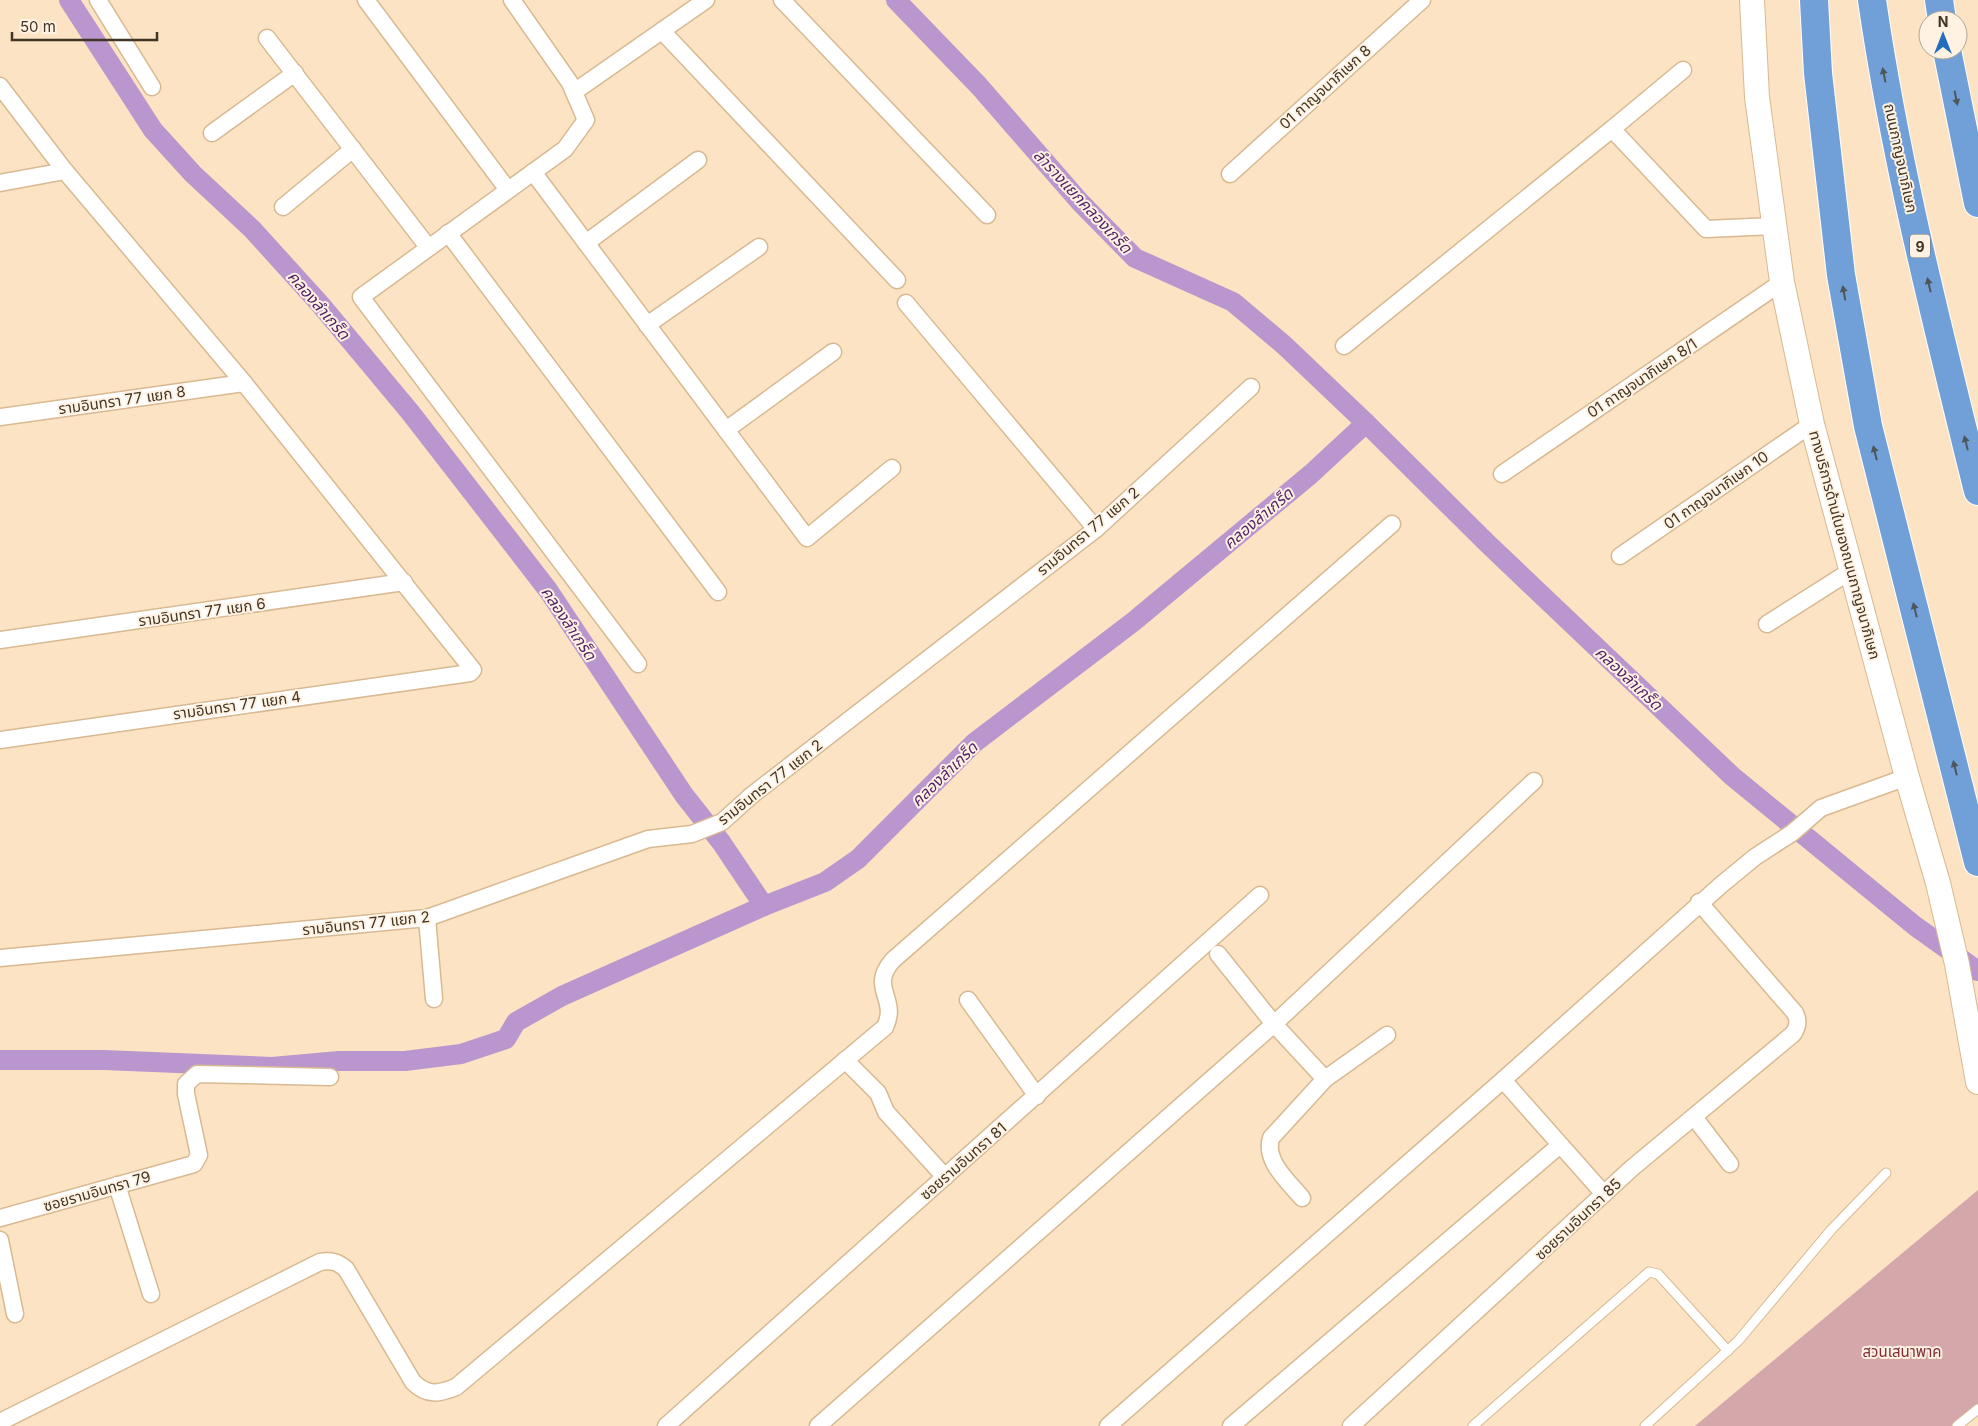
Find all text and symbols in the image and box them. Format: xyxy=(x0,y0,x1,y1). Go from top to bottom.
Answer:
scale bar xyxy=(12,10,158,42)
north arrow xyxy=(1918,10,1968,60)
text: N xyxy=(1938,13,1948,30)
text: 50 m xyxy=(20,17,56,36)
street label: 01 กาญจนาภิเษก 8 xyxy=(1275,41,1375,133)
one-way arrow xyxy=(1879,67,1887,83)
one-way arrow xyxy=(1953,90,1961,106)
street label: ถนนกาญจนาภิเษก xyxy=(1880,102,1922,214)
water label: ลำรางแยกคลองเกร็ด xyxy=(1030,145,1137,258)
road number: 9 xyxy=(1910,235,1930,258)
water label: คลองลำเกร็ด xyxy=(284,267,355,344)
one-way arrow xyxy=(1925,278,1933,293)
one-way arrow xyxy=(1839,285,1847,301)
street label: 01 กาญจนาภิเษก 8/1 xyxy=(1583,334,1701,422)
street label: รามอินทรา 77 แยก 8 xyxy=(57,382,187,418)
street label: ทางบริการด้านในของถนนกาญจนาภิเษก xyxy=(1805,428,1885,662)
one-way arrow xyxy=(1962,436,1970,451)
one-way arrow xyxy=(1871,445,1879,460)
street label: 01 กาญจนาภิเษก 10 xyxy=(1660,447,1772,533)
water label: คลองลำเกร็ด xyxy=(1219,482,1298,553)
street label: รามอินทรา 77 แยก 2 xyxy=(1033,483,1143,579)
water label: คลองลำเกร็ด xyxy=(537,582,602,665)
street label: รามอินทรา 77 แยก 6 xyxy=(137,594,267,630)
one-way arrow xyxy=(1911,603,1919,618)
water label: คลองลำเกร็ด xyxy=(1591,642,1667,715)
street label: รามอินทรา 77 แยก 4 xyxy=(172,687,302,723)
street label: รามอินทรา 77 แยก 2 xyxy=(714,735,826,829)
water label: คลองลำเกร็ด xyxy=(907,737,982,810)
one-way arrow xyxy=(1950,760,1958,775)
street label: รามอินทรา 77 แยก 2 xyxy=(301,907,431,939)
street label: ซอยรามอินทรา 81 xyxy=(916,1118,1010,1204)
street label: ซอยรามอินทรา 79 xyxy=(41,1167,153,1215)
street label: ซอยรามอินทรา 85 xyxy=(1531,1174,1625,1264)
park label: สวนเสนาพาค xyxy=(1862,1342,1942,1361)

